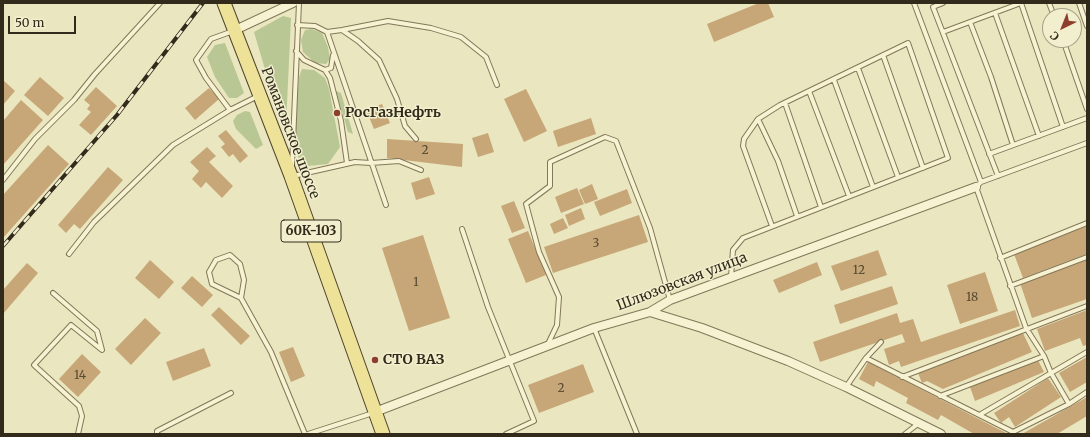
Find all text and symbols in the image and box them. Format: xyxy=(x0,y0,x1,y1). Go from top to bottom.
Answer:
scale bar xyxy=(10,8,78,34)
north arrow xyxy=(1042,8,1082,48)
text: 50 m xyxy=(15,15,44,30)
text: С xyxy=(1047,28,1062,44)
street label: Романовское шоссе xyxy=(257,65,323,201)
place label: РосГазНефть xyxy=(345,105,441,121)
marker: РосГазНефть xyxy=(332,108,342,118)
house number: 2 xyxy=(421,144,429,158)
road number: 60К-103 xyxy=(281,220,341,242)
house number: 3 xyxy=(593,237,599,251)
street label: Шлюзовская улица xyxy=(614,249,750,315)
house number: 12 xyxy=(853,264,865,278)
house number: 1 xyxy=(413,276,419,290)
house number: 18 xyxy=(966,291,978,305)
place label: СТО ВАЗ xyxy=(383,352,444,368)
marker: СТО ВАЗ xyxy=(370,355,380,365)
house number: 14 xyxy=(74,369,86,383)
house number: 2 xyxy=(557,382,565,396)

